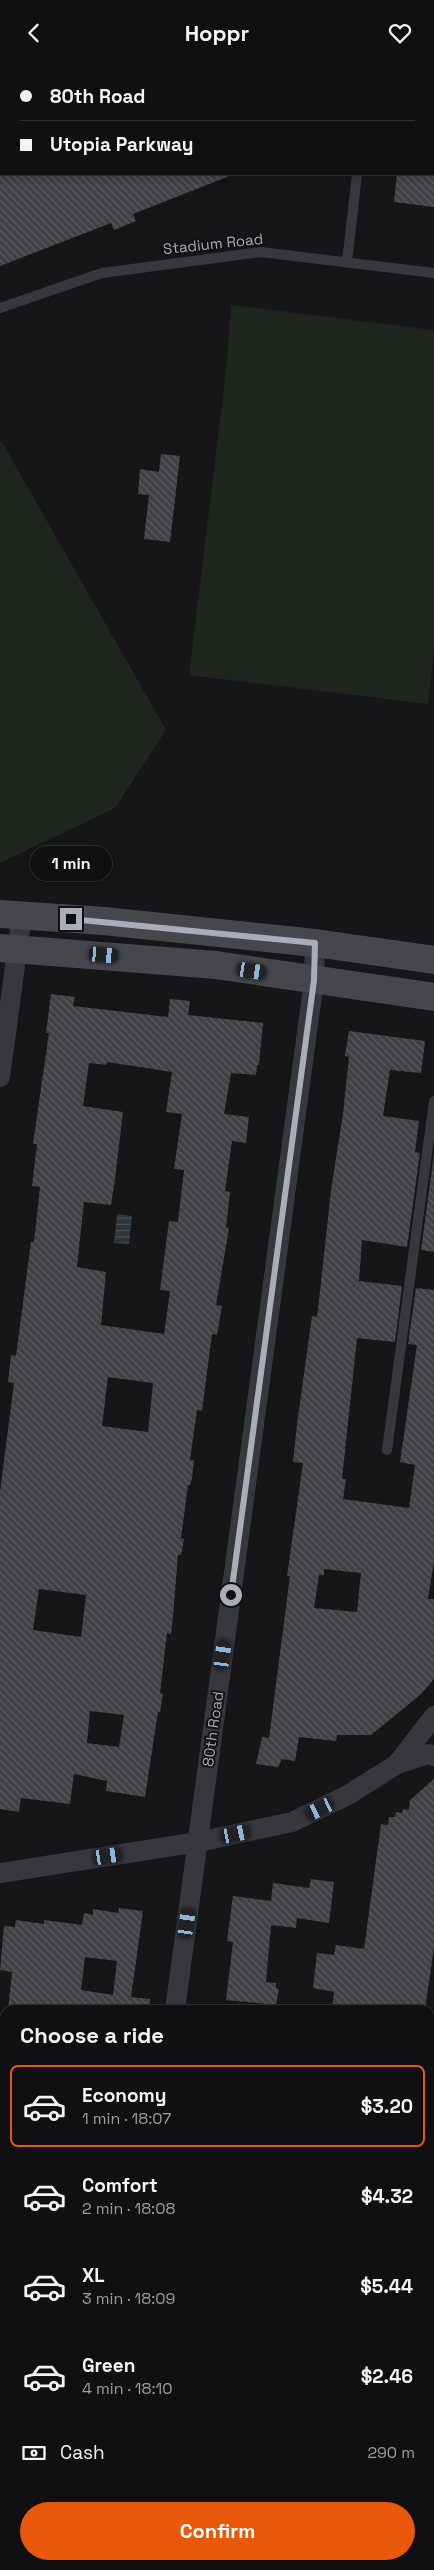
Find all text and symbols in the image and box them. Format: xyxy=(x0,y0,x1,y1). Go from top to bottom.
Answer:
icon: back xyxy=(20,19,48,47)
text: Hoppr xyxy=(185,19,249,47)
icon: heart xyxy=(386,19,414,47)
text: 80th Road xyxy=(50,84,145,109)
text: Utopia Parkway xyxy=(50,132,194,157)
street label: Stadium Road xyxy=(162,229,264,258)
callout: 1 min xyxy=(30,847,112,881)
text: 1 min xyxy=(51,853,91,874)
route end xyxy=(60,908,82,930)
car xyxy=(88,946,119,964)
car xyxy=(236,961,267,981)
route start xyxy=(220,1584,242,1606)
car xyxy=(213,1639,232,1671)
street label: 80th Road xyxy=(198,1690,227,1768)
car xyxy=(303,1796,336,1822)
car xyxy=(219,1824,252,1844)
car xyxy=(92,1846,123,1866)
car xyxy=(177,1907,196,1939)
text: Choose a ride xyxy=(20,2021,164,2049)
text: Economy xyxy=(82,2083,166,2108)
icon: car xyxy=(22,2084,67,2129)
text: $3.20 xyxy=(361,2094,413,2119)
text: 1 min · 18:07 xyxy=(82,2108,171,2129)
text: Comfort xyxy=(82,2173,158,2198)
icon: car xyxy=(22,2174,67,2219)
text: $4.32 xyxy=(361,2184,413,2209)
text: 2 min · 18:08 xyxy=(82,2198,175,2219)
text: XL xyxy=(82,2263,105,2288)
icon: car xyxy=(22,2264,67,2309)
text: $5.44 xyxy=(360,2274,413,2299)
text: 3 min · 18:09 xyxy=(82,2288,175,2309)
text: Green xyxy=(82,2353,135,2378)
icon: car xyxy=(22,2354,67,2399)
text: $2.46 xyxy=(361,2364,413,2389)
text: 4 min · 18:10 xyxy=(82,2378,172,2399)
icon: cash xyxy=(20,2439,48,2467)
text: Cash xyxy=(60,2440,105,2465)
text: 290 m xyxy=(367,2442,415,2463)
button: Confirm xyxy=(20,2502,415,2560)

